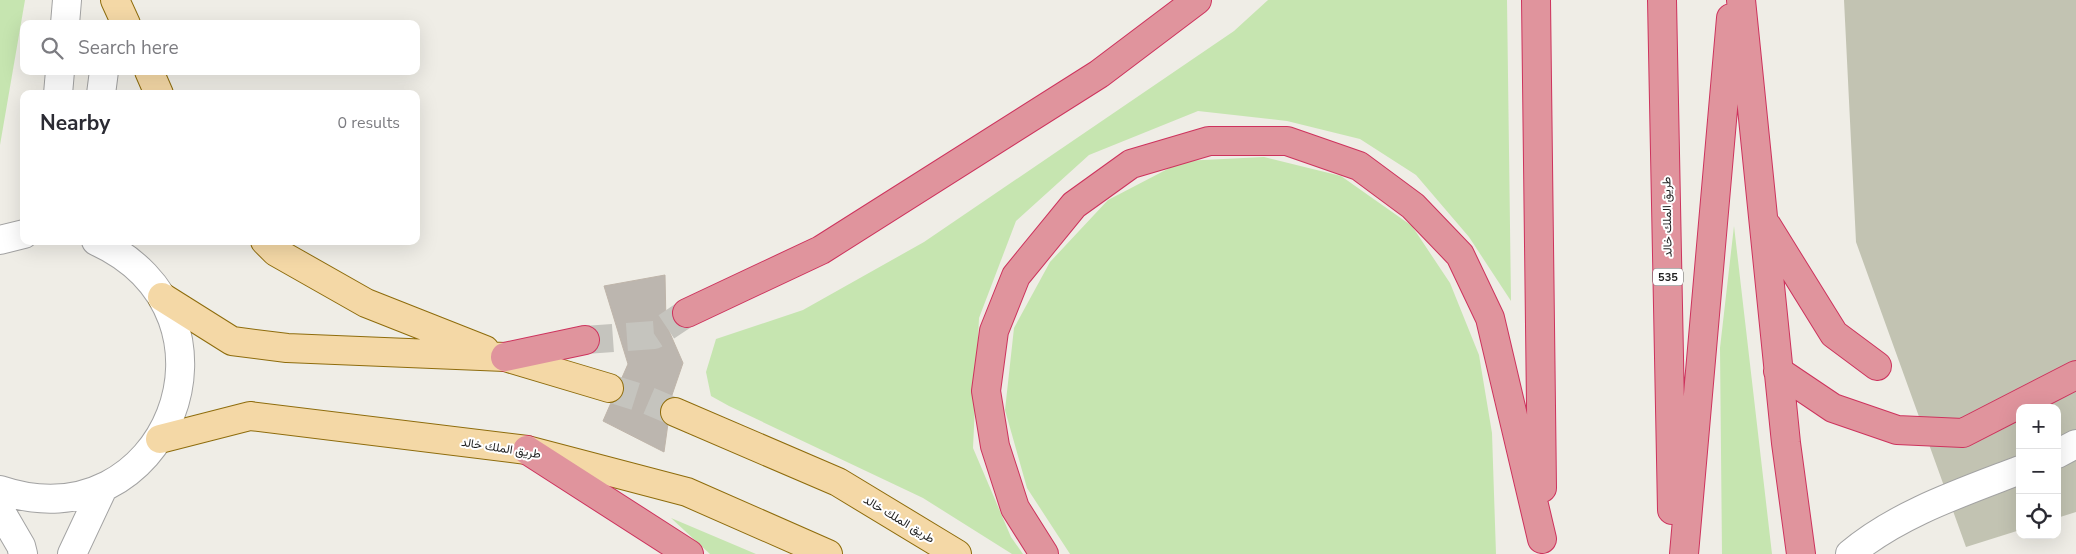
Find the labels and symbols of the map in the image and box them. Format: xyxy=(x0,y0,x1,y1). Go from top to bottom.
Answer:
street label: طريق الملك خالد xyxy=(1658,176,1676,257)
road number: 535 xyxy=(1653,268,1683,286)
street label: طريق الملك خالد xyxy=(460,434,542,462)
street label: طريق الملك خالد xyxy=(860,491,938,547)

